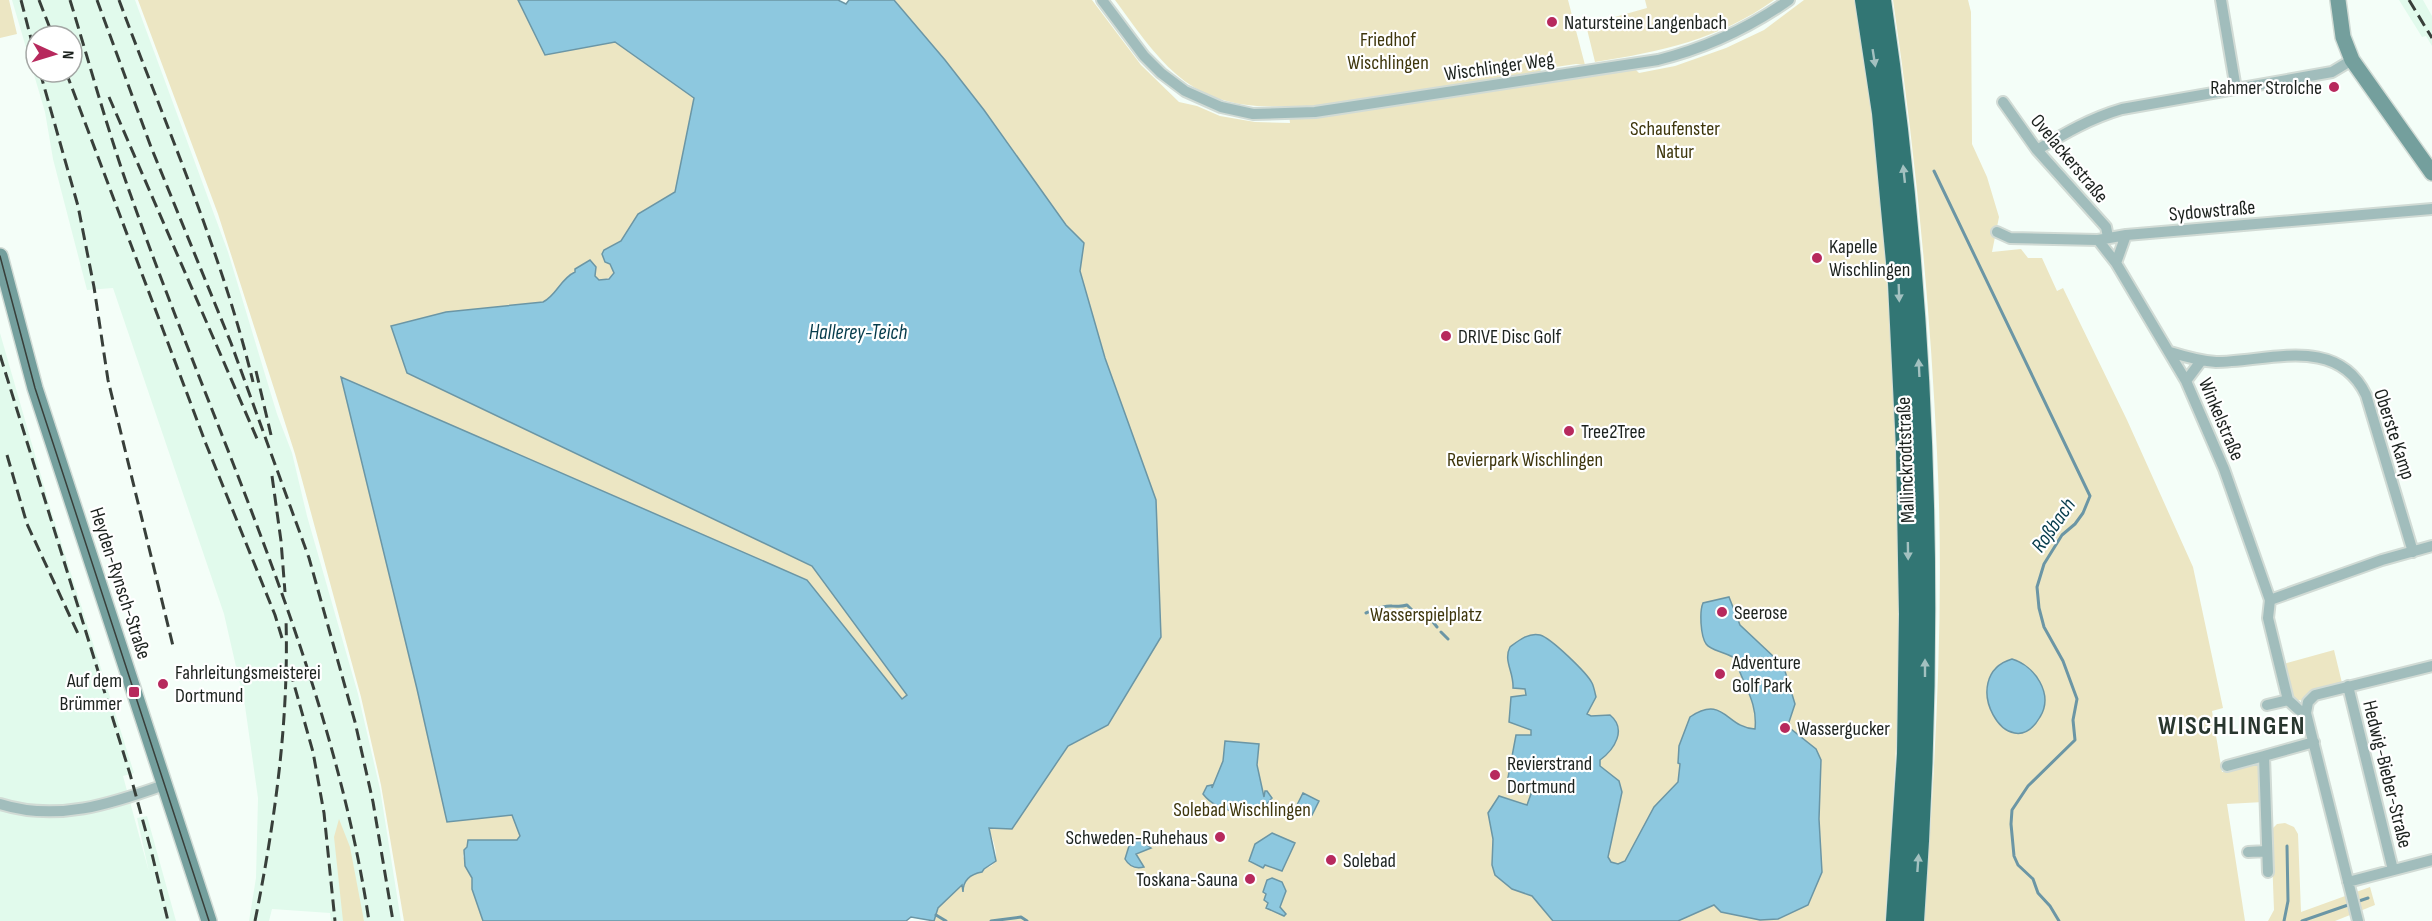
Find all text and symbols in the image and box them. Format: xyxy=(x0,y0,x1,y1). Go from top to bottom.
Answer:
place label: Natursteine Langenbach xyxy=(1564,11,1727,35)
marker: Natursteine Langenbach xyxy=(1545,15,1559,29)
north arrow xyxy=(24,24,84,84)
park label: Friedhof Wischlingen xyxy=(1347,28,1429,75)
street label: Wischlinger Weg xyxy=(1443,47,1556,87)
one-way arrow xyxy=(1869,48,1878,67)
text: N xyxy=(58,50,77,60)
place label: Rahmer Strolche xyxy=(2210,76,2322,100)
marker: Rahmer Strolche xyxy=(2327,80,2341,94)
street label: Ovelackerstraße xyxy=(2025,109,2113,208)
park label: Schaufenster Natur xyxy=(1630,117,1720,164)
one-way arrow xyxy=(1899,164,1909,183)
street label: Sydowstraße xyxy=(2168,195,2256,227)
place label: Kapelle Wischlingen xyxy=(1829,235,1910,282)
marker: Kapelle Wischlingen xyxy=(1810,251,1824,265)
one-way arrow xyxy=(1894,284,1903,303)
water label: Hallerey-Teich xyxy=(809,320,908,345)
place label: DRIVE Disc Golf xyxy=(1458,325,1561,349)
marker: DRIVE Disc Golf xyxy=(1439,329,1453,343)
one-way arrow xyxy=(1915,358,1924,377)
street label: Winkelstraße xyxy=(2193,375,2249,464)
street label: Oberste Kamp xyxy=(2368,386,2420,483)
street label: Mallinckrodtstraße xyxy=(1892,396,1920,523)
place label: Tree2Tree xyxy=(1581,420,1645,444)
marker: Tree2Tree xyxy=(1562,424,1576,438)
park label: Revierpark Wischlingen xyxy=(1447,448,1603,472)
water label: Roßbach xyxy=(2026,493,2081,557)
street label: Heyden-Rynsch-Straße xyxy=(84,504,156,662)
one-way arrow xyxy=(1903,542,1913,561)
place label: Seerose xyxy=(1734,601,1788,625)
park label: Wasserspielplatz xyxy=(1370,603,1482,627)
marker: Seerose xyxy=(1715,605,1729,619)
place label: Adventure Golf Park xyxy=(1731,651,1801,698)
one-way arrow xyxy=(1920,658,1930,677)
place label: Fahrleitungsmeisterei Dortmund xyxy=(175,661,321,708)
marker: Adventure Golf Park xyxy=(1713,667,1727,681)
place label: Auf dem Brümmer xyxy=(60,669,122,716)
marker: Fahrleitungsmeisterei Dortmund xyxy=(156,677,170,691)
marker: Auf dem Brümmer xyxy=(127,685,141,699)
street label: Hedwig-Bieber-Straße xyxy=(2357,698,2417,851)
district label: WISCHLINGEN xyxy=(2158,711,2306,742)
place label: Wassergucker xyxy=(1797,717,1890,741)
marker: Wassergucker xyxy=(1778,721,1792,735)
place label: Revierstrand Dortmund xyxy=(1507,752,1592,799)
marker: Revierstrand Dortmund xyxy=(1488,768,1502,782)
park label: Solebad Wischlingen xyxy=(1173,798,1311,822)
place label: Schweden-Ruhehaus xyxy=(1065,826,1208,850)
marker: Schweden-Ruhehaus xyxy=(1213,830,1227,844)
place label: Solebad xyxy=(1343,849,1396,873)
marker: Solebad xyxy=(1324,853,1338,867)
one-way arrow xyxy=(1913,853,1922,872)
place label: Toskana-Sauna xyxy=(1136,868,1238,892)
marker: Toskana-Sauna xyxy=(1243,872,1257,886)

